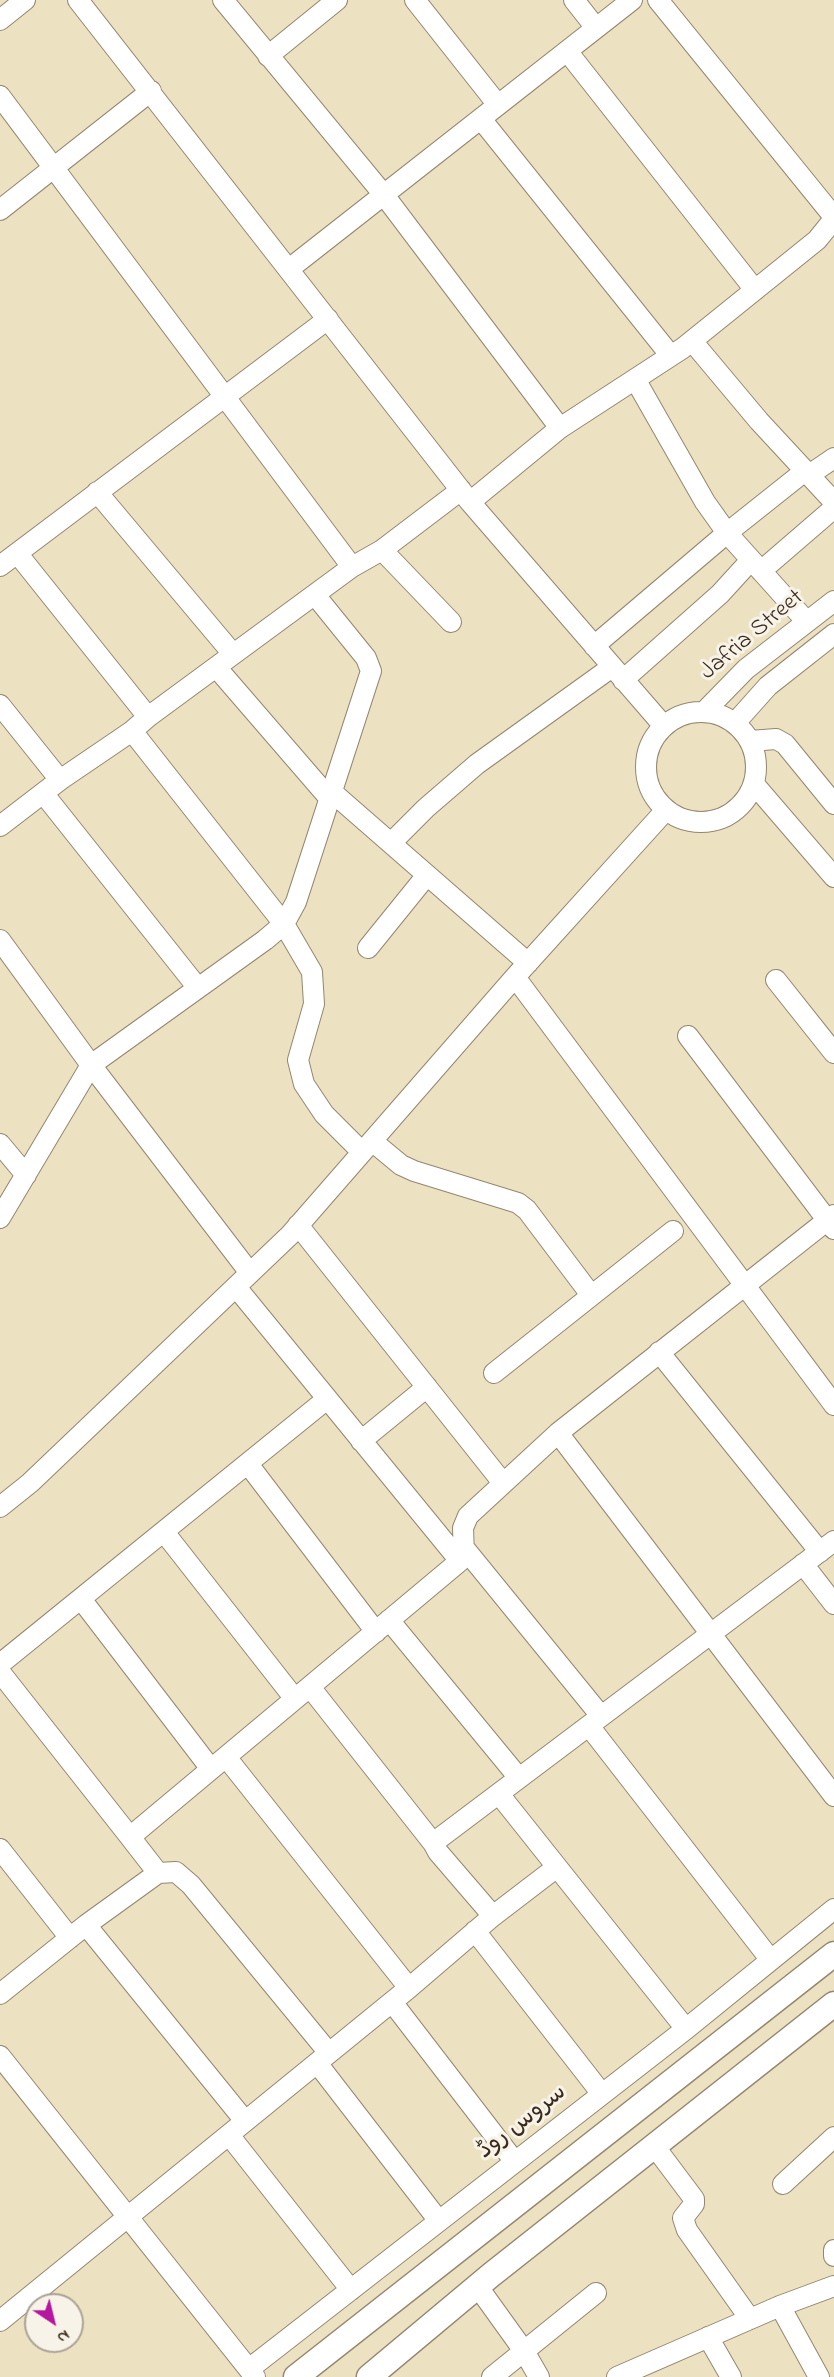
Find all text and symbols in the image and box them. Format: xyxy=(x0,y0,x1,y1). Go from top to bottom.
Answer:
street label: Jafria Street xyxy=(695,584,811,688)
street label: سروس روڈ xyxy=(473,2079,573,2167)
north arrow xyxy=(24,2293,84,2353)
text: N xyxy=(52,2323,74,2349)

